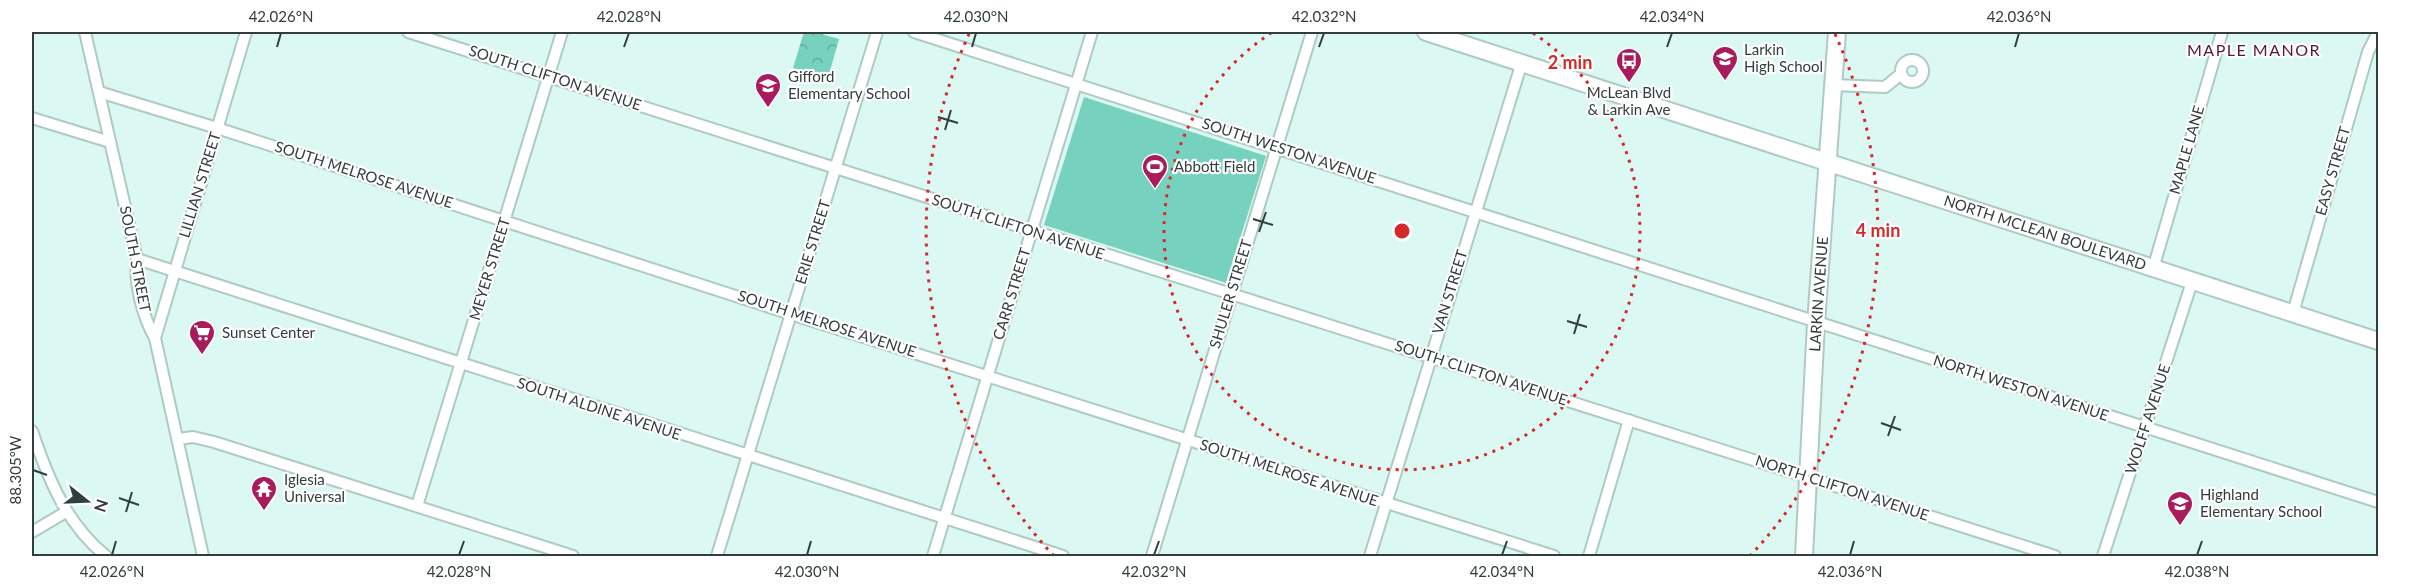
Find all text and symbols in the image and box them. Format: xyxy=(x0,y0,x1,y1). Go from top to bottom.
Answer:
text: 42.026°N xyxy=(249,7,313,25)
text: 42.028°N xyxy=(597,7,661,25)
text: 42.030°N xyxy=(944,7,1008,25)
text: 42.032°N xyxy=(1292,7,1356,25)
text: 42.034°N xyxy=(1640,7,1704,25)
text: 42.036°N xyxy=(1987,7,2051,25)
place label: Larkin High School xyxy=(1744,40,1823,75)
district label: MAPLE MANOR xyxy=(2187,40,2321,59)
street label: SOUTH CLIFTON AVENUE xyxy=(467,41,644,113)
school or university icon: Larkin High School xyxy=(1710,44,1740,82)
bus stop icon: McLean Blvd & Larkin Ave xyxy=(1614,46,1644,84)
text: 2 min xyxy=(1548,51,1592,73)
place label: Gifford Elementary School xyxy=(788,67,910,102)
school or university icon: Gifford Elementary School xyxy=(753,71,783,109)
place label: McLean Blvd & Larkin Ave xyxy=(1587,83,1671,118)
street label: MAPLE LANE xyxy=(2165,103,2207,196)
street label: SOUTH WESTON AVENUE xyxy=(1200,113,1379,187)
street label: EASY STREET xyxy=(2311,124,2353,217)
street label: LILLIAN STREET xyxy=(174,130,224,240)
street label: SOUTH MELROSE AVENUE xyxy=(273,137,456,211)
sports icon: Abbott Field xyxy=(1140,152,1170,190)
place label: Abbott Field xyxy=(1174,157,1255,175)
street label: SOUTH CLIFTON AVENUE xyxy=(930,190,1107,262)
street label: NORTH MCLEAN BOULEVARD xyxy=(1942,191,2149,273)
street label: ERIE STREET xyxy=(791,197,833,286)
street label: SOUTH STREET xyxy=(117,204,155,314)
street label: MEYER STREET xyxy=(465,215,513,322)
text: 4 min xyxy=(1856,219,1900,241)
centre of rings xyxy=(1392,221,1412,241)
street label: LARKIN AVENUE xyxy=(1805,236,1831,352)
street label: SHULER STREET xyxy=(1205,237,1255,350)
street label: CARR STREET xyxy=(988,245,1034,342)
street label: VAN STREET xyxy=(1428,247,1470,336)
street label: SOUTH MELROSE AVENUE xyxy=(736,286,919,360)
supermarket icon: Sunset Center xyxy=(187,318,217,356)
place label: Sunset Center xyxy=(222,323,316,341)
street label: SOUTH CLIFTON AVENUE xyxy=(1393,336,1570,408)
street label: NORTH WESTON AVENUE xyxy=(1931,350,2111,424)
street label: WOLFF AVENUE xyxy=(2121,362,2173,476)
street label: SOUTH ALDINE AVENUE xyxy=(515,373,683,443)
text: 88.305°W xyxy=(6,435,24,504)
street label: SOUTH MELROSE AVENUE xyxy=(1198,435,1381,509)
street label: NORTH CLIFTON AVENUE xyxy=(1753,450,1931,524)
place label: Iglesia Universal xyxy=(284,470,345,505)
north arrow xyxy=(57,471,117,531)
temple icon: Iglesia Universal xyxy=(249,474,279,512)
place label: Highland Elementary School xyxy=(2200,485,2322,520)
school or university icon: Highland Elementary School xyxy=(2165,489,2195,527)
text: N xyxy=(91,497,113,515)
text: 42.026°N xyxy=(80,562,144,580)
text: 42.028°N xyxy=(427,562,491,580)
text: 42.030°N xyxy=(775,562,839,580)
text: 42.032°N xyxy=(1122,562,1186,580)
text: 42.034°N xyxy=(1470,562,1534,580)
text: 42.036°N xyxy=(1818,562,1882,580)
text: 42.038°N xyxy=(2165,562,2229,580)

